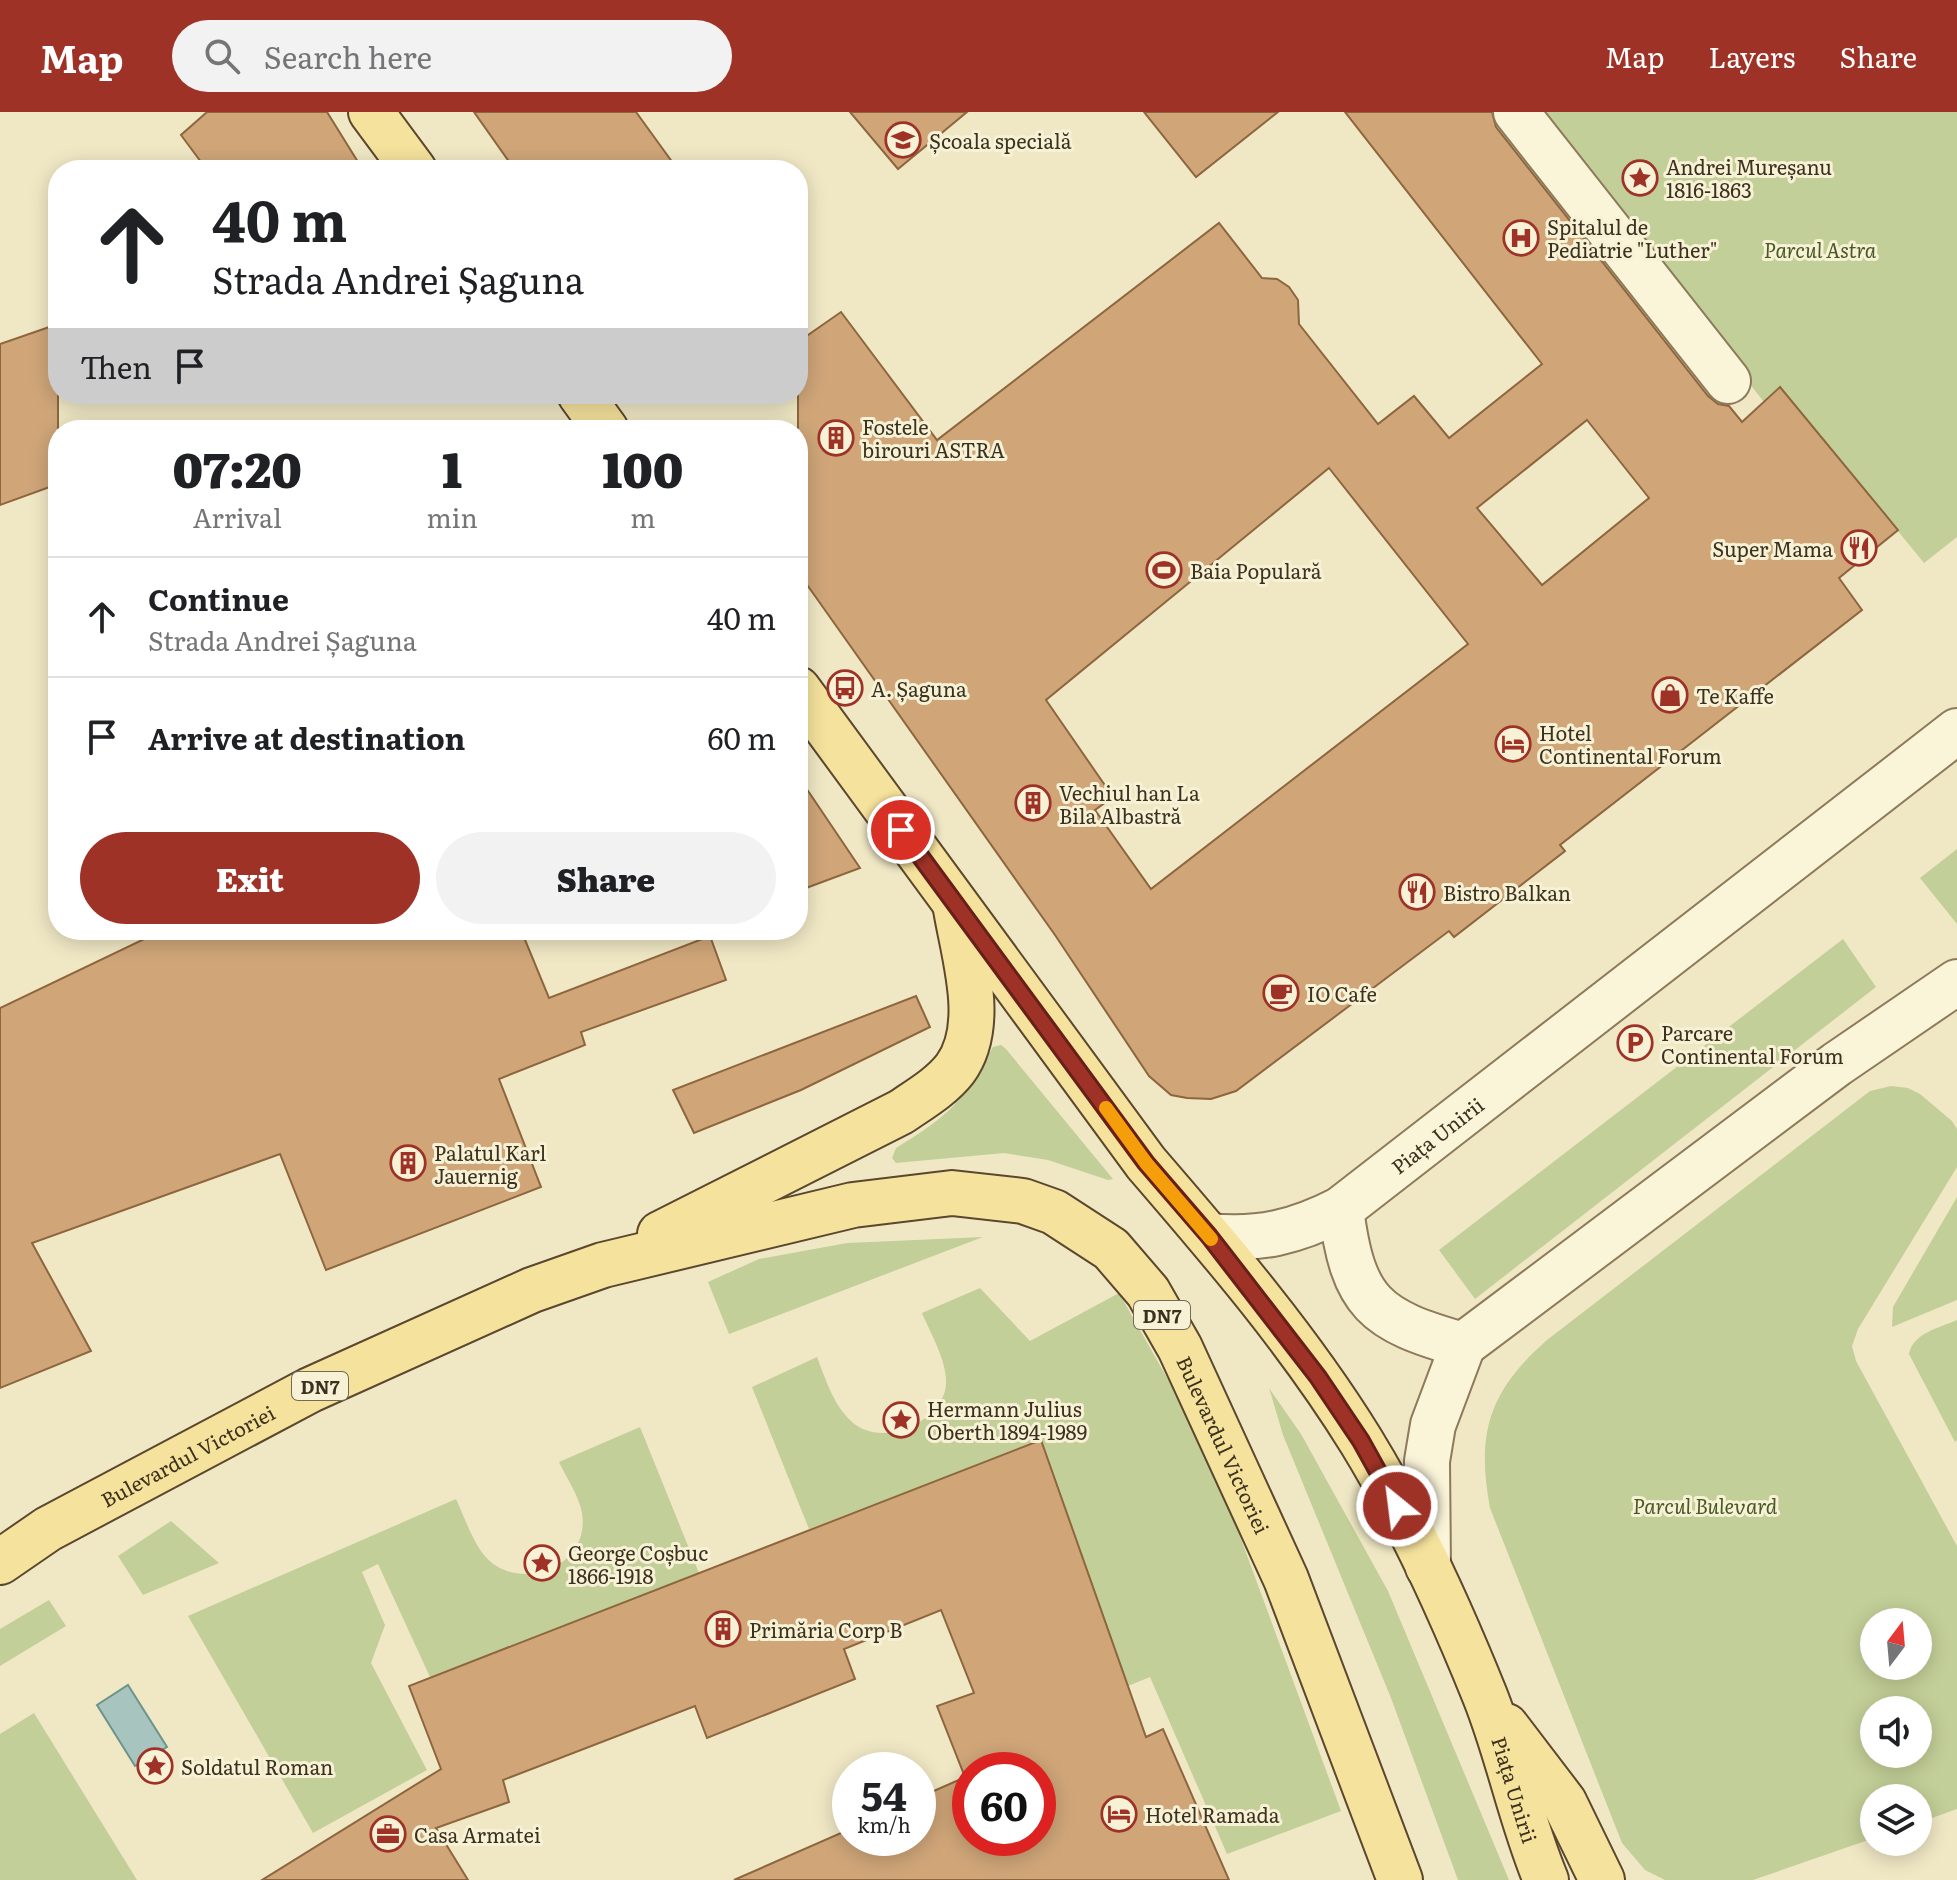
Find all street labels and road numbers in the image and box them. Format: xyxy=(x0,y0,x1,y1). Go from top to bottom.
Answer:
street label: Piața Unirii xyxy=(1384,1089,1490,1180)
road number: DN7 xyxy=(1134,1301,1190,1329)
street label: Bulevardul Victoriei xyxy=(1170,1350,1278,1539)
road number: DN7 xyxy=(292,1372,348,1400)
street label: Bulevardul Victoriei xyxy=(95,1396,280,1514)
street label: Piața Unirii xyxy=(1485,1732,1546,1847)

